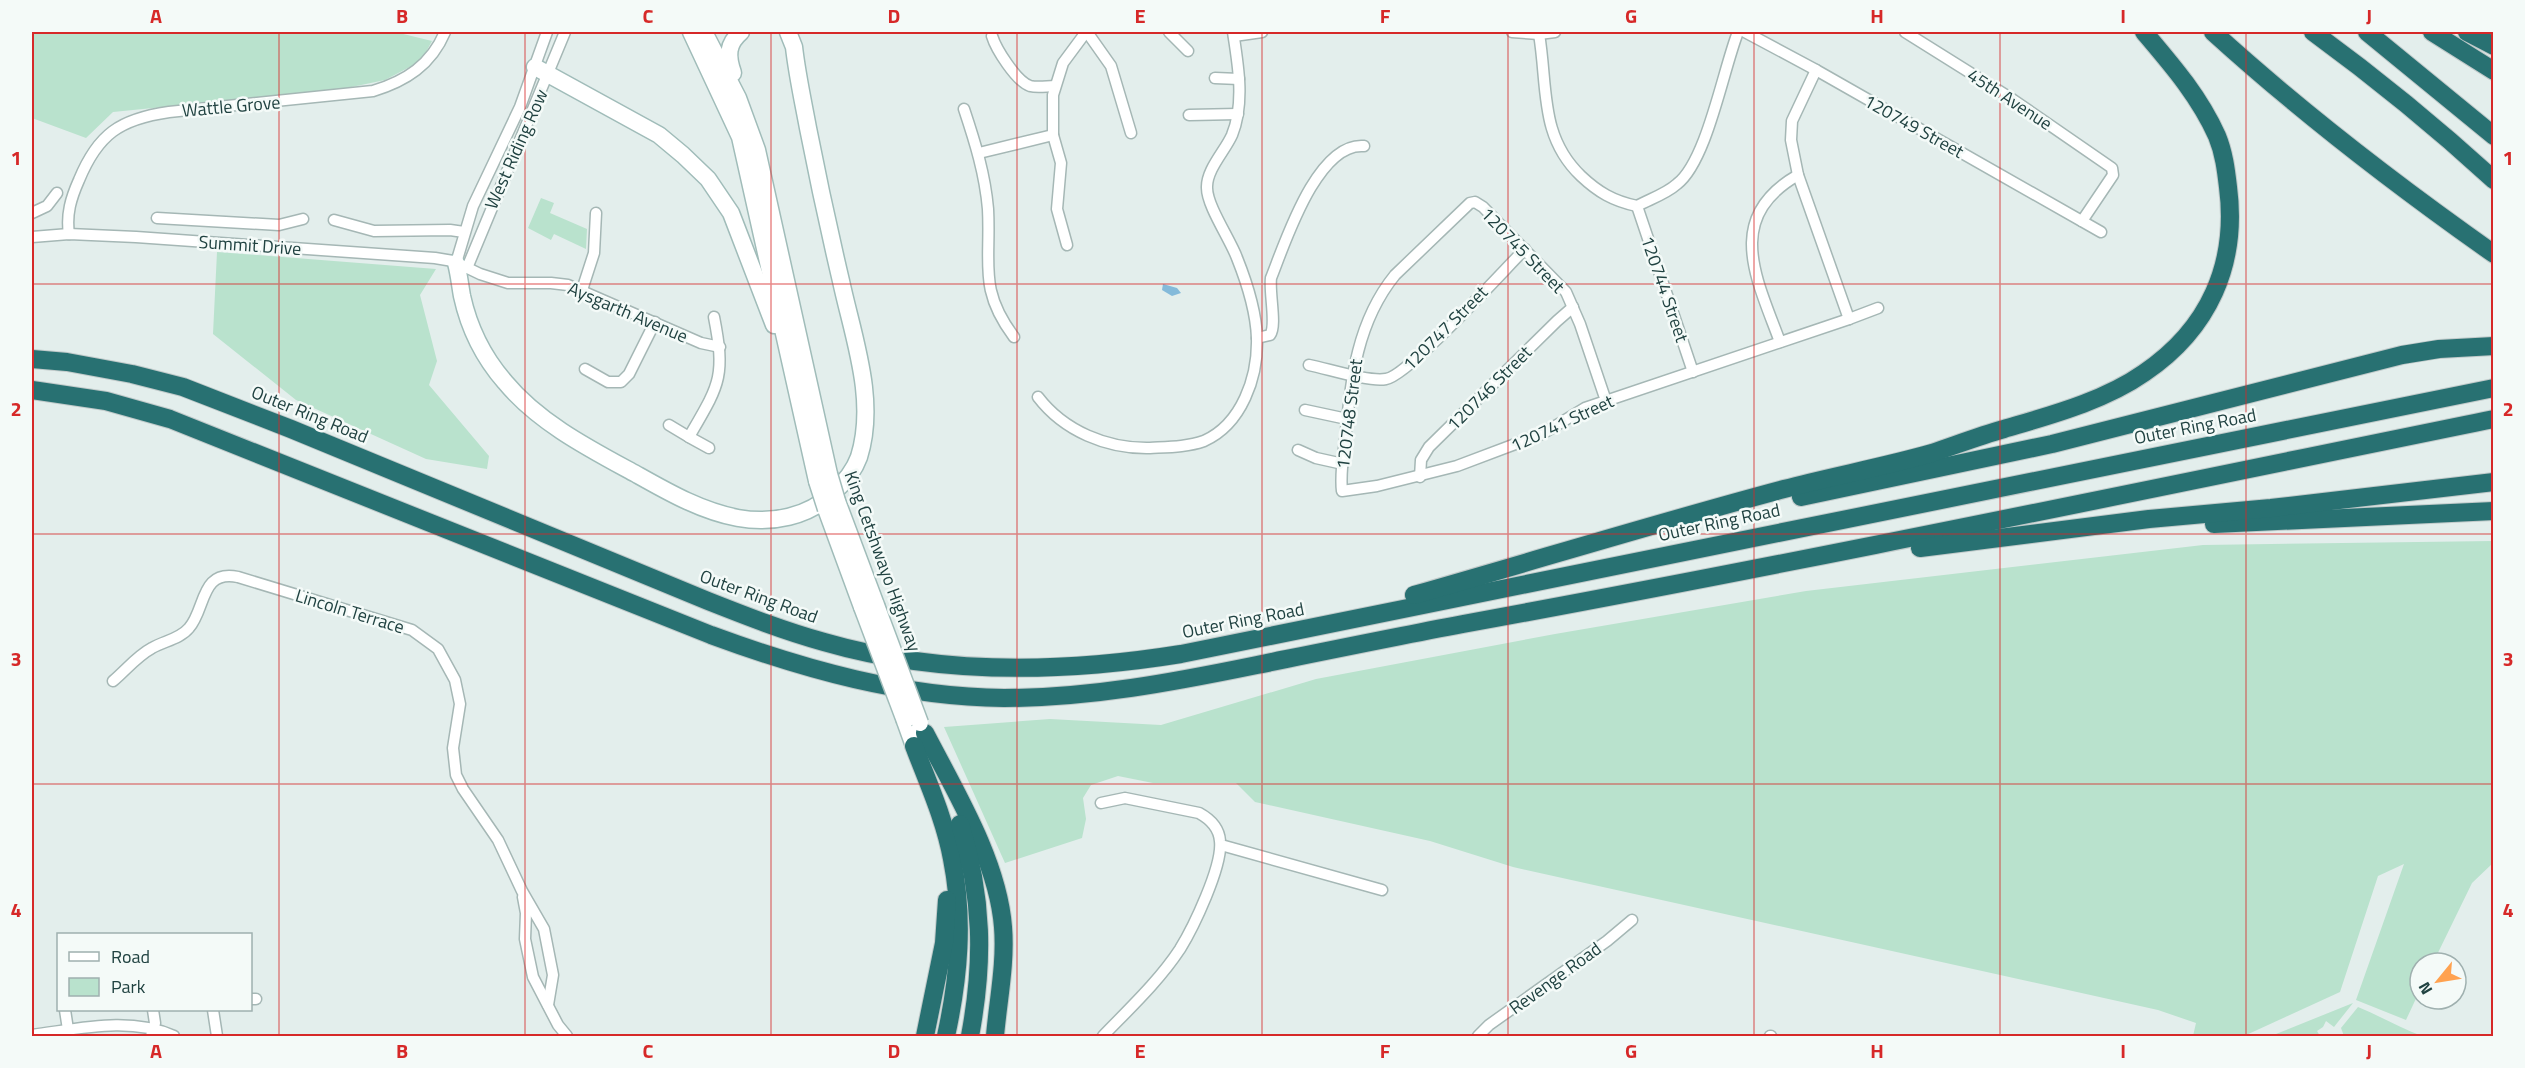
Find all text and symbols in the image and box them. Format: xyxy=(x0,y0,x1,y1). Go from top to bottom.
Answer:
text: A xyxy=(150,0,162,31)
text: B xyxy=(396,0,408,31)
text: C xyxy=(643,0,654,31)
text: D xyxy=(888,0,900,31)
text: E xyxy=(1134,0,1146,31)
text: F xyxy=(1380,0,1391,31)
text: G xyxy=(1625,0,1637,31)
text: H xyxy=(1870,0,1884,31)
text: I xyxy=(2120,0,2126,31)
text: J xyxy=(2366,0,2372,31)
street label: 45th Avenue xyxy=(1962,61,2058,137)
street label: West Riding Row xyxy=(477,84,555,213)
street label: 120749 Street xyxy=(1859,87,1970,165)
street label: Wattle Grove xyxy=(181,88,281,124)
text: 1 xyxy=(10,142,22,173)
text: 1 xyxy=(2502,142,2514,173)
street label: 120745 Street xyxy=(1475,201,1572,300)
street label: Summit Drive xyxy=(198,228,302,262)
street label: 120744 Street xyxy=(1634,232,1696,346)
street label: Aysgarth Avenue xyxy=(564,275,692,349)
street label: 120747 Street xyxy=(1396,279,1494,377)
street label: 120746 Street xyxy=(1440,339,1538,437)
street label: 120748 Street xyxy=(1329,357,1369,471)
street label: Outer Ring Road xyxy=(247,378,373,450)
street label: 120741 Street xyxy=(1506,387,1619,459)
text: 2 xyxy=(10,393,22,424)
text: 2 xyxy=(2502,393,2514,424)
street label: Outer Ring Road xyxy=(2132,401,2258,451)
street label: King Cetshwayo Highway xyxy=(838,467,928,655)
street label: Outer Ring Road xyxy=(1656,496,1782,548)
street label: Outer Ring Road xyxy=(696,562,822,630)
street label: Lincoln Terrace xyxy=(292,582,408,640)
street label: Outer Ring Road xyxy=(1180,595,1306,645)
text: 3 xyxy=(10,643,22,674)
text: 3 xyxy=(2502,643,2514,674)
text: 4 xyxy=(10,894,22,925)
text: 4 xyxy=(2502,894,2514,925)
legend xyxy=(57,933,252,1011)
street label: Revenge Road xyxy=(1503,935,1607,1021)
text: Road xyxy=(111,943,150,970)
north arrow xyxy=(2408,951,2468,1011)
text: Park xyxy=(111,973,146,1000)
text: N xyxy=(2412,978,2438,999)
text: A xyxy=(150,1035,162,1066)
text: B xyxy=(396,1035,408,1066)
text: C xyxy=(643,1035,654,1066)
text: D xyxy=(888,1035,900,1066)
text: E xyxy=(1134,1035,1146,1066)
text: F xyxy=(1380,1035,1391,1066)
text: G xyxy=(1625,1035,1637,1066)
text: H xyxy=(1870,1035,1884,1066)
text: I xyxy=(2120,1035,2126,1066)
text: J xyxy=(2366,1035,2372,1066)

